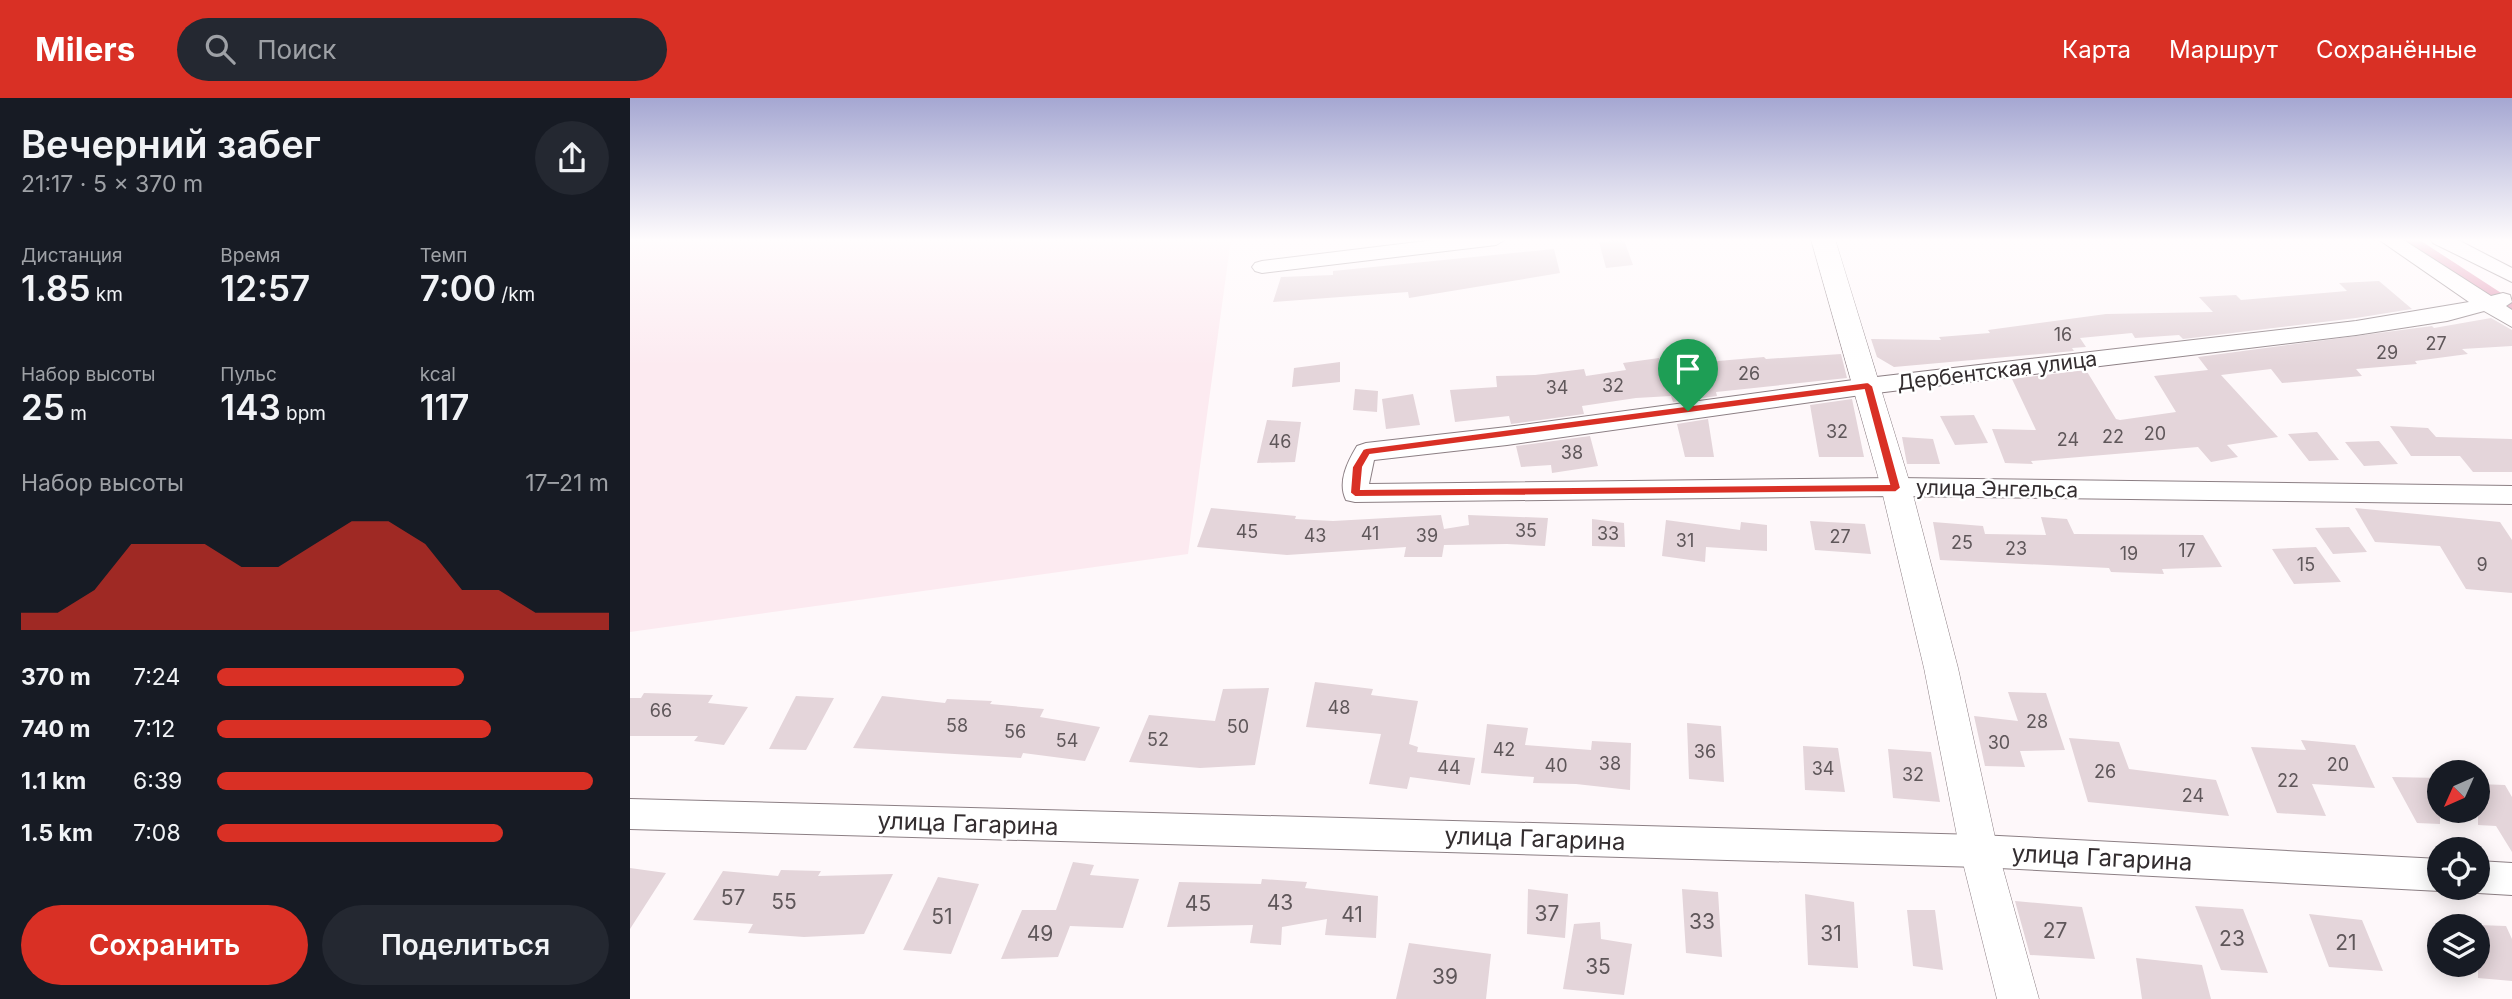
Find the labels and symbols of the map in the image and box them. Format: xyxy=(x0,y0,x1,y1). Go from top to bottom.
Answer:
house number: 16 xyxy=(2054,324,2072,345)
house number: 27 xyxy=(2425,333,2447,354)
pin xyxy=(1658,339,1718,411)
house number: 29 xyxy=(2376,342,2398,363)
street label: Дербентская улица xyxy=(1896,346,2098,395)
house number: 26 xyxy=(1738,363,1760,384)
house number: 32 xyxy=(1602,375,1624,396)
house number: 34 xyxy=(1546,377,1568,398)
house number: 32 xyxy=(1826,421,1848,442)
house number: 20 xyxy=(2144,423,2166,444)
house number: 22 xyxy=(2102,426,2124,447)
house number: 24 xyxy=(2057,429,2079,450)
house number: 46 xyxy=(1269,431,1291,452)
house number: 38 xyxy=(1561,442,1583,463)
street label: улица Энгельса xyxy=(1916,475,2078,502)
house number: 35 xyxy=(1515,520,1537,541)
house number: 45 xyxy=(1236,521,1258,542)
house number: 41 xyxy=(1361,523,1379,544)
house number: 33 xyxy=(1597,523,1619,544)
house number: 43 xyxy=(1304,525,1326,546)
house number: 39 xyxy=(1416,525,1438,546)
house number: 27 xyxy=(1829,526,1851,547)
house number: 31 xyxy=(1676,530,1694,551)
house number: 25 xyxy=(1951,532,1973,553)
house number: 23 xyxy=(2005,538,2027,559)
house number: 17 xyxy=(2178,540,2196,561)
house number: 19 xyxy=(2120,543,2138,564)
house number: 15 xyxy=(2297,554,2315,575)
house number: 9 xyxy=(2476,554,2488,575)
house number: 48 xyxy=(1328,697,1350,718)
house number: 66 xyxy=(650,700,672,721)
house number: 28 xyxy=(2026,711,2048,732)
house number: 58 xyxy=(946,715,968,736)
house number: 50 xyxy=(1227,716,1249,737)
house number: 56 xyxy=(1004,721,1026,742)
house number: 52 xyxy=(1147,729,1169,750)
house number: 54 xyxy=(1056,730,1078,751)
house number: 30 xyxy=(1988,732,2010,753)
house number: 42 xyxy=(1493,739,1515,760)
house number: 36 xyxy=(1694,741,1716,762)
house number: 38 xyxy=(1599,753,1621,774)
house number: 20 xyxy=(2327,754,2349,775)
house number: 40 xyxy=(1545,755,1567,776)
house number: 44 xyxy=(1437,757,1461,778)
house number: 34 xyxy=(1812,758,1834,779)
north arrow xyxy=(2427,760,2490,822)
house number: 26 xyxy=(2094,761,2116,782)
house number: 32 xyxy=(1902,764,1924,785)
house number: 22 xyxy=(2277,770,2299,791)
house number: 24 xyxy=(2182,785,2204,806)
street label: улица Гагарина xyxy=(877,806,1059,841)
street label: улица Гагарина xyxy=(1444,821,1626,856)
street label: улица Гагарина xyxy=(2011,838,2193,877)
house number: 57 xyxy=(721,885,745,910)
house number: 55 xyxy=(771,889,797,914)
house number: 43 xyxy=(1267,890,1293,915)
house number: 45 xyxy=(1185,891,1211,916)
house number: 37 xyxy=(1535,901,1559,926)
house number: 41 xyxy=(1341,902,1363,927)
house number: 51 xyxy=(931,904,953,929)
house number: 33 xyxy=(1689,909,1715,934)
house number: 27 xyxy=(2043,918,2067,943)
house number: 49 xyxy=(1027,921,1053,946)
house number: 31 xyxy=(1820,921,1842,946)
house number: 23 xyxy=(2219,926,2245,951)
house number: 21 xyxy=(2335,930,2357,955)
house number: 35 xyxy=(1585,954,1611,979)
house number: 39 xyxy=(1432,964,1458,989)

